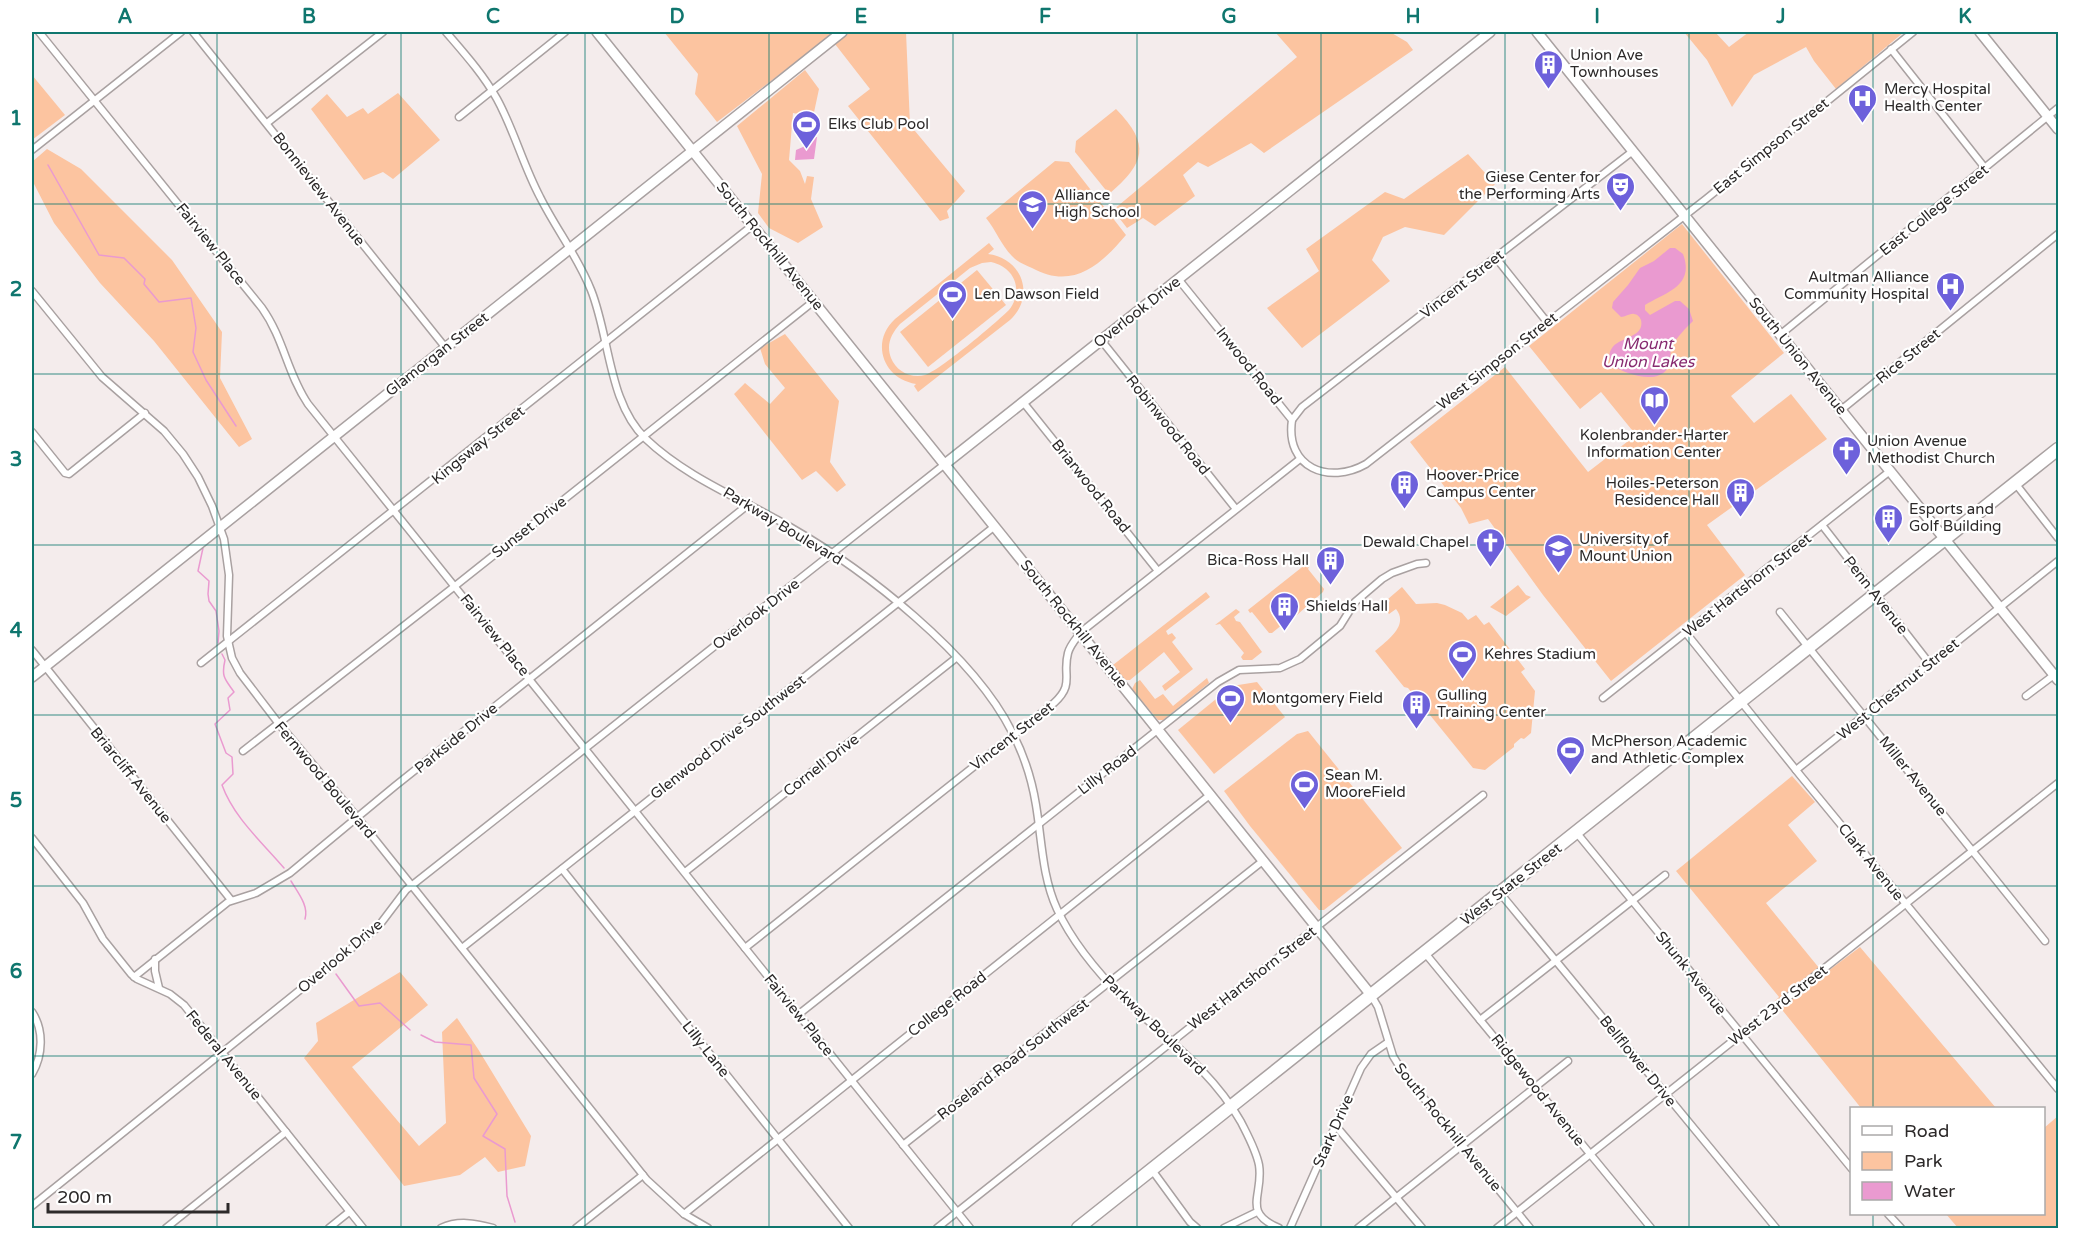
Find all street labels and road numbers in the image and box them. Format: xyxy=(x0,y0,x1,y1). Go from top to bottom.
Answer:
street label: East Simpson Street xyxy=(1710,94,1832,198)
street label: Bonnieview Avenue xyxy=(269,129,369,249)
street label: East College Street xyxy=(1876,160,1992,259)
street label: South Rockhill Avenue xyxy=(713,178,827,314)
street label: Fairview Place xyxy=(172,199,250,289)
street label: Vincent Street xyxy=(1417,246,1508,322)
street label: Overlook Drive xyxy=(1090,273,1184,351)
street label: South Union Avenue xyxy=(1745,294,1851,418)
street label: Glamorgan Street xyxy=(382,308,492,400)
street label: West Simpson Street xyxy=(1433,308,1561,414)
street label: Inwood Road xyxy=(1212,324,1286,408)
street label: Rice Street xyxy=(1872,324,1944,387)
street label: Robinwood Road xyxy=(1122,372,1214,478)
street label: Kingsway Street xyxy=(428,402,528,488)
street label: Briarwood Road xyxy=(1048,436,1134,536)
street label: Parkway Boulevard xyxy=(720,483,846,569)
street label: Sunset Drive xyxy=(488,492,570,562)
street label: West Hartshorn Street xyxy=(1679,529,1815,641)
street label: Penn Avenue xyxy=(1840,552,1912,638)
street label: South Rockhill Avenue xyxy=(1017,556,1131,692)
street label: Overlook Drive xyxy=(709,575,803,653)
street label: Fairview Place xyxy=(456,590,534,680)
street label: West Chestnut Street xyxy=(1834,634,1963,744)
street label: Glenwood Drive Southwest xyxy=(647,671,809,803)
street label: Vincent Street xyxy=(967,698,1058,774)
street label: Parkside Drive xyxy=(411,699,501,777)
street label: Fernwood Boulevard xyxy=(271,718,379,842)
street label: Briarcliff Avenue xyxy=(87,723,175,827)
street label: Cornell Drive xyxy=(780,730,862,800)
street label: Miller Avenue xyxy=(1875,732,1951,820)
street label: Lilly Road xyxy=(1074,742,1140,798)
street label: Clark Avenue xyxy=(1834,820,1908,904)
street label: West State Street xyxy=(1457,839,1565,929)
street label: Overlook Drive xyxy=(294,915,386,997)
street label: West Hartshorn Street xyxy=(1184,922,1320,1034)
street label: Shunk Avenue xyxy=(1652,928,1730,1018)
street label: West 23rd Street xyxy=(1725,961,1831,1049)
street label: College Road xyxy=(904,968,990,1040)
street label: Fairview Place xyxy=(760,970,838,1060)
street label: Parkway Boulevard xyxy=(1099,971,1209,1079)
street label: Roseland Road Southwest xyxy=(934,994,1092,1124)
street label: Federal Avenue xyxy=(182,1006,266,1104)
street label: Bellflower Drive xyxy=(1596,1012,1680,1110)
street label: Lilly Lane xyxy=(678,1017,734,1081)
street label: Ridgewood Avenue xyxy=(1487,1030,1589,1150)
street label: South Rockhill Avenue xyxy=(1391,1059,1505,1195)
street label: Stark Drive xyxy=(1309,1092,1357,1170)

